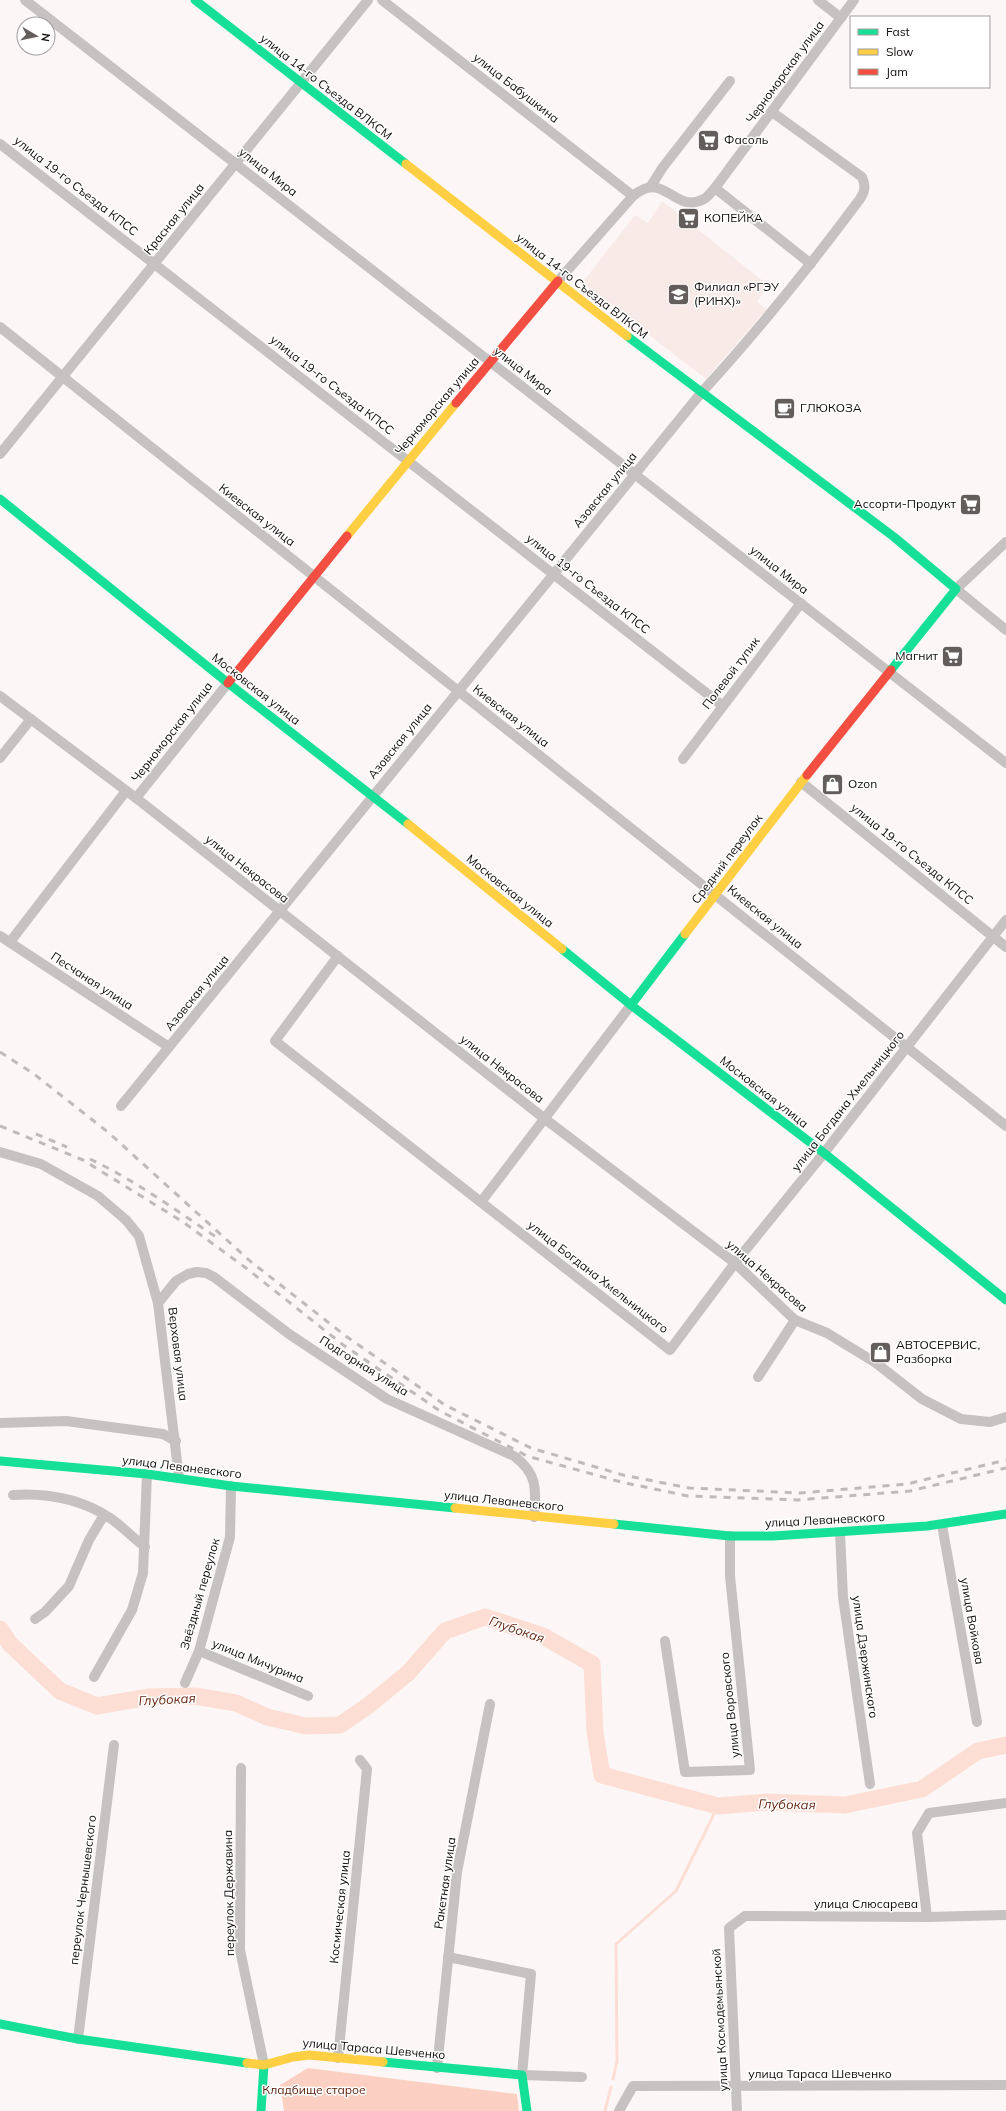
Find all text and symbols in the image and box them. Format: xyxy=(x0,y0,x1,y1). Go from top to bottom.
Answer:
north arrow xyxy=(16,16,56,56)
legend xyxy=(850,16,990,88)
street label: Черноморская улица xyxy=(742,17,827,126)
text: Fast xyxy=(886,24,910,39)
street label: улица 14-го Съезда ВЛКСМ xyxy=(257,31,395,143)
text: N xyxy=(38,32,53,43)
text: Slow xyxy=(886,44,914,59)
street label: улица Бабушкина xyxy=(470,49,562,126)
text: Jam xyxy=(886,64,908,79)
supermarket icon: Фасоль xyxy=(695,127,721,153)
place label: Фасоль xyxy=(724,132,769,147)
street label: улица 19-го Съезда КПСС xyxy=(11,133,141,239)
street label: улица Мира xyxy=(236,144,301,199)
street label: Красная улица xyxy=(140,180,207,258)
supermarket icon: КОПЕЙКА xyxy=(676,205,702,231)
place label: КОПЕЙКА xyxy=(704,210,763,225)
street label: улица 14-го Съезда ВЛКСМ xyxy=(513,230,651,342)
place label: Филиал «РГЭУ (РИНХ)» xyxy=(694,279,779,308)
school or university icon: Филиал «РГЭУ (РИНХ)» xyxy=(666,281,692,307)
street label: улица 19-го Съезда КПСС xyxy=(267,332,397,438)
street label: улица Мира xyxy=(491,343,556,398)
street label: Черноморская улица xyxy=(391,354,482,458)
cafe icon: ГЛЮКОЗА xyxy=(771,395,797,421)
place label: ГЛЮКОЗА xyxy=(800,400,862,415)
street label: Азовская улица xyxy=(569,449,640,531)
street label: Киевская улица xyxy=(216,480,299,549)
supermarket icon: Ассорти-Продукт xyxy=(958,491,984,517)
place label: Ассорти-Продукт xyxy=(854,496,957,511)
street label: улица 19-го Съезда КПСС xyxy=(523,531,653,637)
street label: улица Мира xyxy=(747,542,812,597)
street label: Полевой тупик xyxy=(699,633,763,712)
supermarket icon: Магнит xyxy=(940,643,966,669)
place label: Магнит xyxy=(895,648,939,663)
street label: Московская улица xyxy=(209,649,303,728)
street label: Черноморская улица xyxy=(128,678,215,785)
street label: Киевская улица xyxy=(470,681,553,750)
street label: Азовская улица xyxy=(364,700,435,782)
shop icon: Ozon xyxy=(820,771,846,797)
place label: Ozon xyxy=(848,776,877,791)
street label: улица 19-го Съезда КПСС xyxy=(848,800,976,908)
street label: Средний переулок xyxy=(688,810,766,906)
street label: улица Некрасова xyxy=(202,831,292,906)
street label: Московская улица xyxy=(464,851,557,930)
street label: Киевская улица xyxy=(724,882,806,952)
street label: Песчаная улица xyxy=(48,948,136,1013)
street label: Азовская улица xyxy=(161,952,232,1034)
street label: улица Богдана Хмельницкого xyxy=(788,1027,907,1174)
street label: улица Некрасова xyxy=(457,1031,547,1106)
street label: Московская улица xyxy=(717,1052,811,1131)
street label: улица Богдана Хмельницкого xyxy=(525,1217,672,1336)
street label: улица Некрасова xyxy=(724,1236,811,1315)
street label: Верховая улица xyxy=(165,1306,192,1402)
street label: Подгорная улица xyxy=(317,1332,412,1399)
place label: АВТОСЕРВИС, Разборка xyxy=(896,1337,980,1366)
shop icon: АВТОСЕРВИС, Разборка xyxy=(867,1339,893,1365)
street label: улица Леваневского xyxy=(121,1452,243,1481)
street label: улица Леваневского xyxy=(443,1487,565,1514)
street label: улица Леваневского xyxy=(765,1509,885,1530)
street label: Звёздный переулок xyxy=(176,1536,223,1651)
street label: улица Войкова xyxy=(957,1576,988,1665)
street label: улица Дзержинского xyxy=(849,1595,882,1719)
water label: Глубокая xyxy=(487,1612,547,1646)
street label: улица Мичурина xyxy=(210,1635,306,1686)
street label: улица Воровского xyxy=(717,1652,743,1759)
water label: Глубокая xyxy=(138,1690,196,1708)
water label: Глубокая xyxy=(758,1796,816,1812)
street label: переулок Чернышевского xyxy=(66,1814,99,1966)
street label: переулок Державина xyxy=(220,1830,237,1956)
street label: Ракетная улица xyxy=(431,1836,458,1930)
street label: Космическая улица xyxy=(326,1849,353,1964)
street label: улица Слюсарева xyxy=(814,1896,918,1911)
street label: улица Космодемьянской xyxy=(708,1948,731,2092)
street label: улица Тараса Шевченко xyxy=(302,2035,446,2062)
street label: улица Тараса Шевченко xyxy=(748,2066,892,2081)
park label: Кладбище старое xyxy=(262,2082,366,2097)

